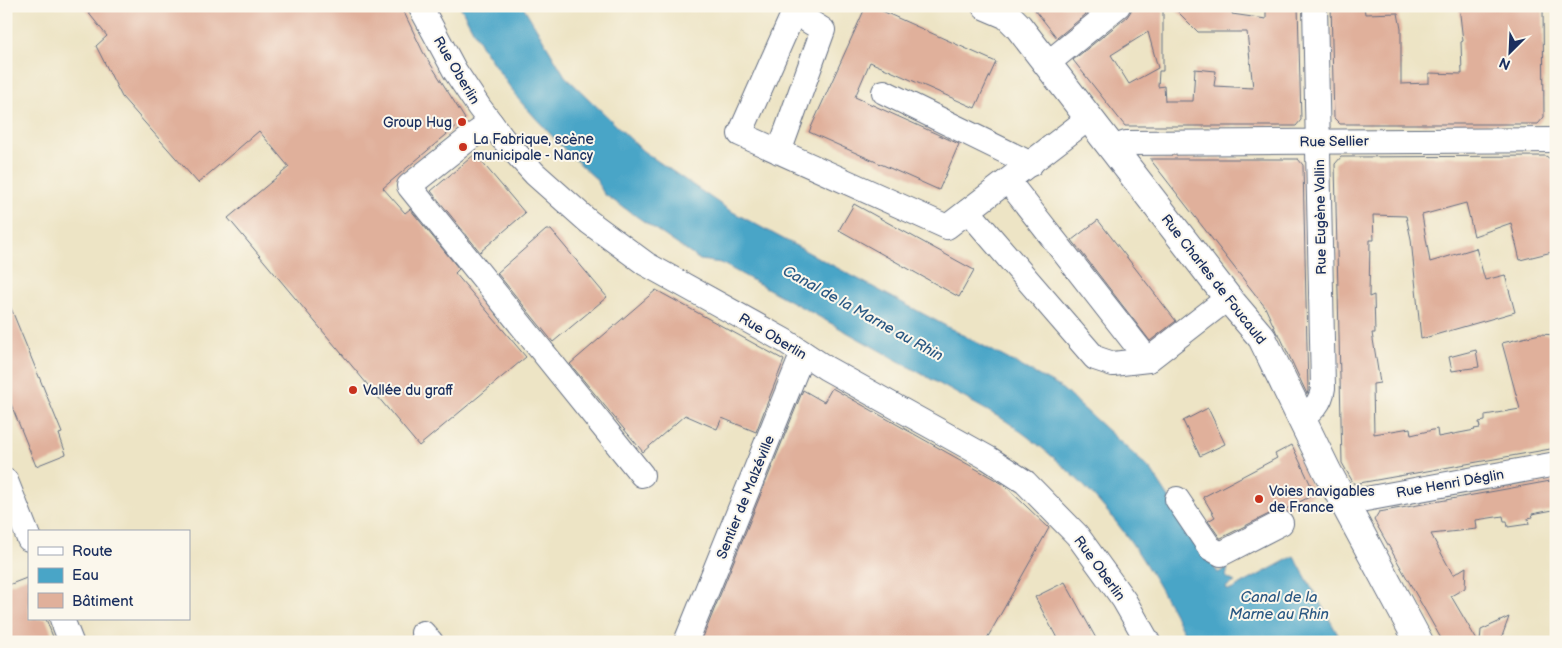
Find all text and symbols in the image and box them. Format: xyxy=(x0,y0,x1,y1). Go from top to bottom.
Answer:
north arrow xyxy=(1484,28,1534,78)
street label: Rue Oberlin xyxy=(430,33,483,107)
text: N xyxy=(1497,54,1513,73)
place label: Group Hug xyxy=(383,114,452,131)
marker: Group Hug xyxy=(456,116,468,128)
place label: La Fabrique, scène municipale - Nancy xyxy=(473,131,594,164)
street label: Rue Sellier xyxy=(1299,132,1370,151)
marker: La Fabrique, scène municipale - Nancy xyxy=(457,141,469,153)
street label: Rue Eugène Vallin xyxy=(1311,159,1330,275)
street label: Rue Charles de Foucauld xyxy=(1158,211,1270,348)
water label: Canal de la Marne au Rhin xyxy=(779,261,946,365)
street label: Rue Oberlin xyxy=(736,310,810,363)
place label: Vallée du graff xyxy=(363,382,454,399)
marker: Vallée du graff xyxy=(347,384,359,396)
street label: Sentier de Malzéville xyxy=(713,433,778,562)
street label: Rue Henri Déglin xyxy=(1395,466,1505,501)
place label: Voies navigables de France xyxy=(1269,483,1375,516)
marker: Voies navigables de France xyxy=(1253,493,1265,505)
legend xyxy=(28,530,190,620)
street label: Rue Oberlin xyxy=(1070,533,1129,604)
text: Route xyxy=(72,542,113,561)
text: Eau xyxy=(72,566,99,585)
water label: Canal de la Marne au Rhin xyxy=(1229,588,1329,624)
text: Bâtiment xyxy=(72,592,134,611)

